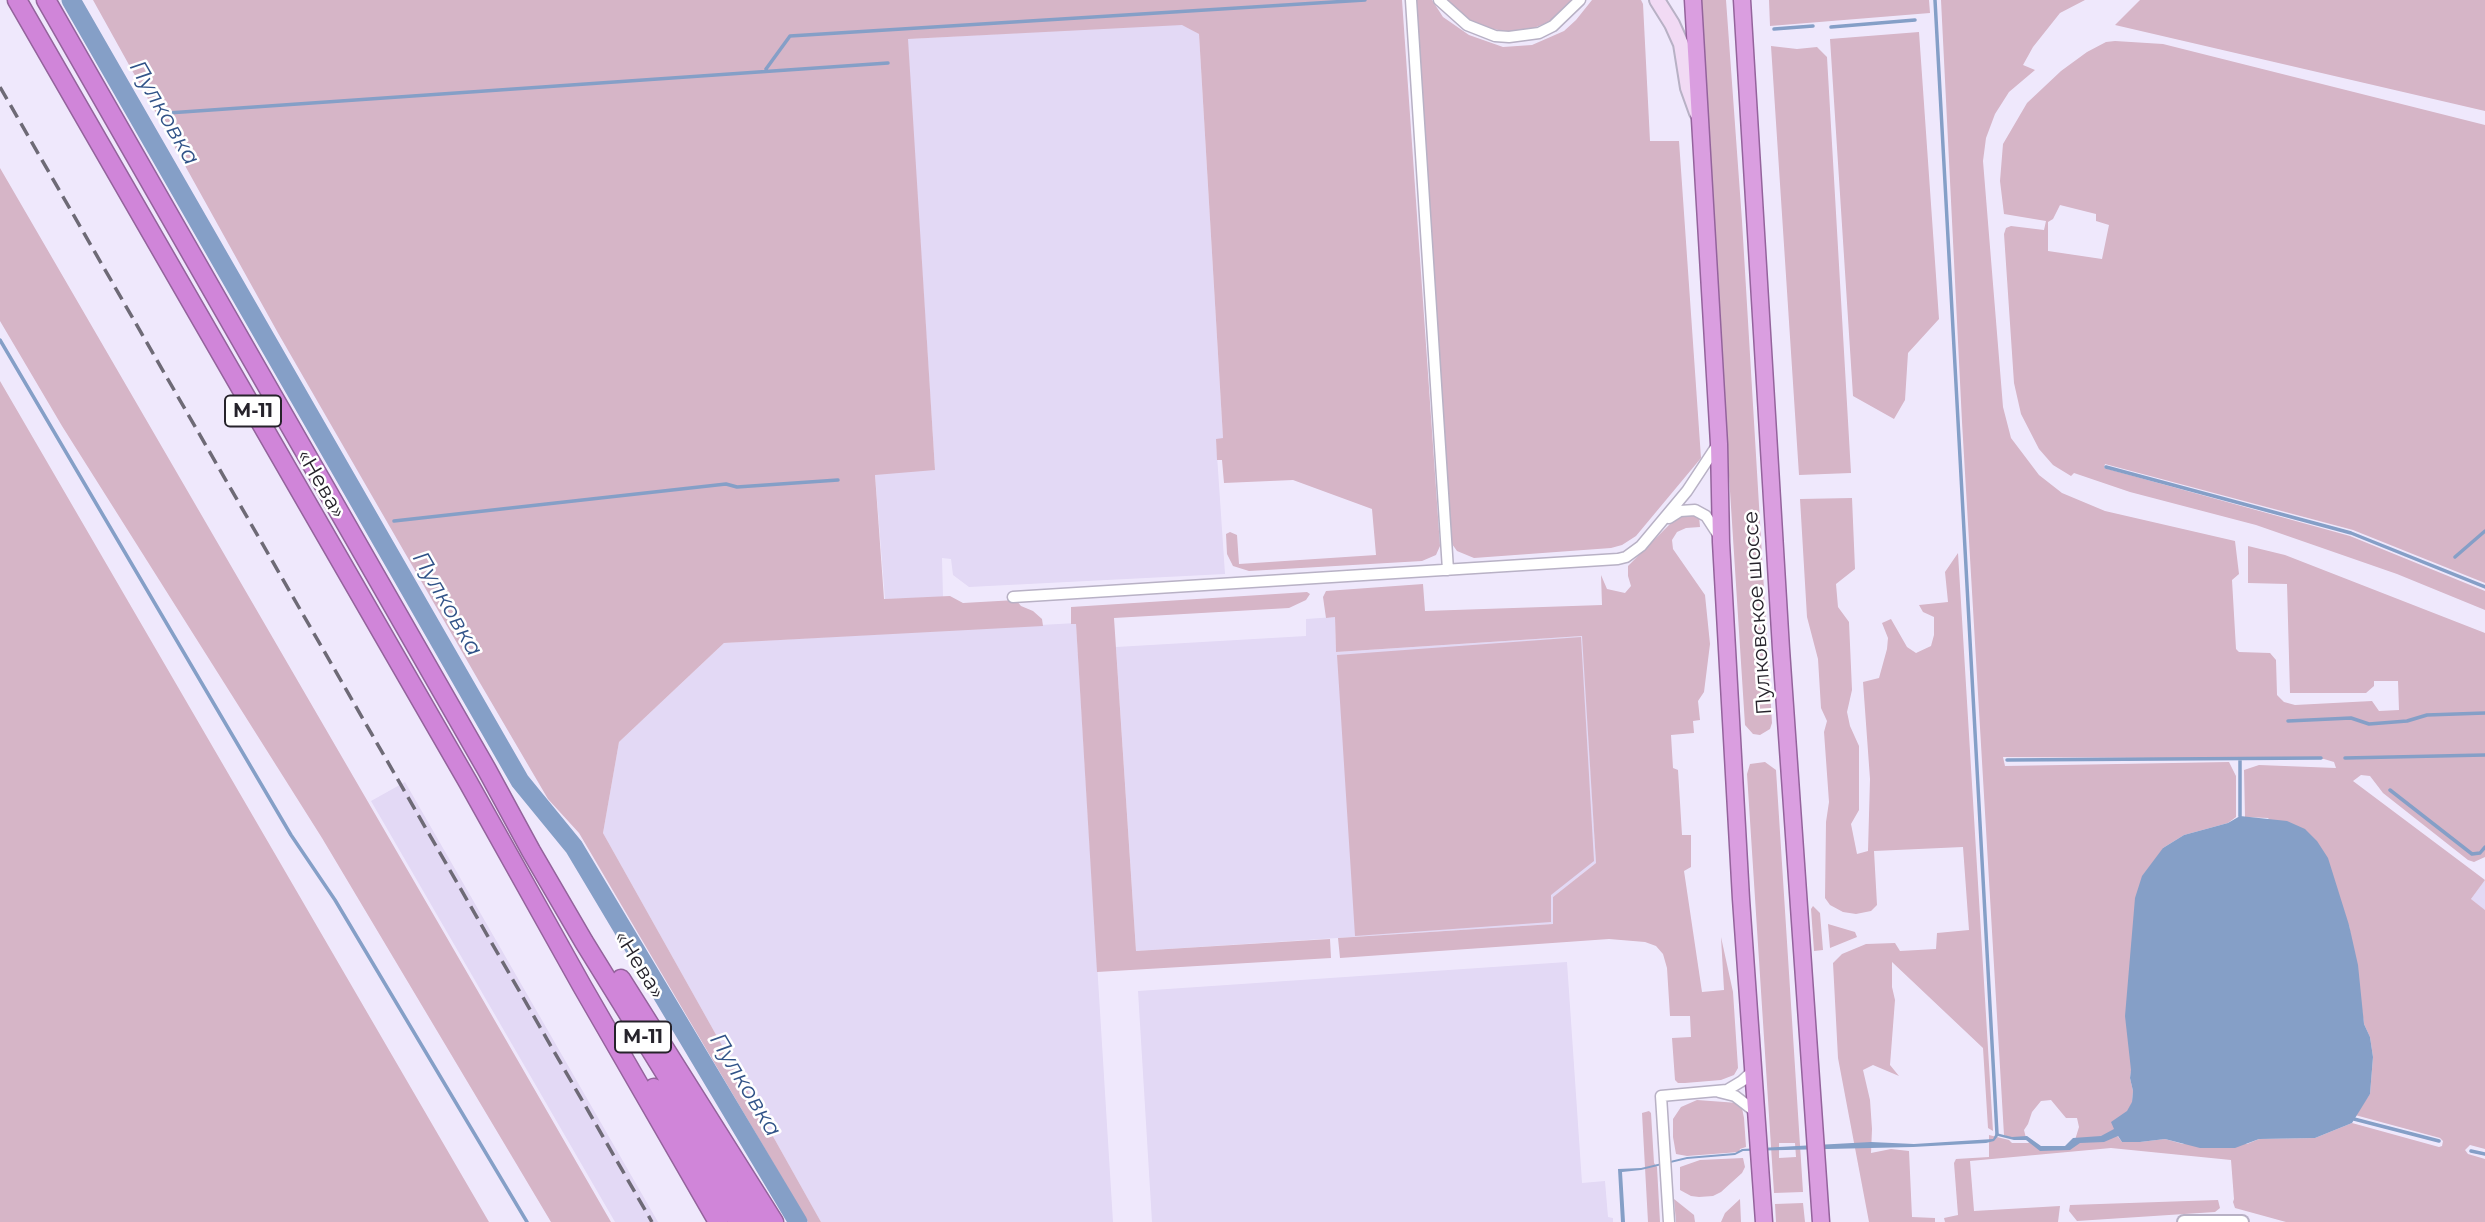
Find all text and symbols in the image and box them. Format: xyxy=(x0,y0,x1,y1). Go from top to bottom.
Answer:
water label: Пулковка xyxy=(123,56,205,170)
road number: М-11 xyxy=(225,396,281,426)
street label: «Нева» xyxy=(291,445,351,523)
street label: Пулковское шоссе xyxy=(1738,510,1778,716)
water label: Пулковка xyxy=(406,547,488,661)
street label: «Нева» xyxy=(608,926,670,1004)
road number: М-11 xyxy=(615,1021,671,1052)
water label: Пулковка xyxy=(703,1028,787,1142)

